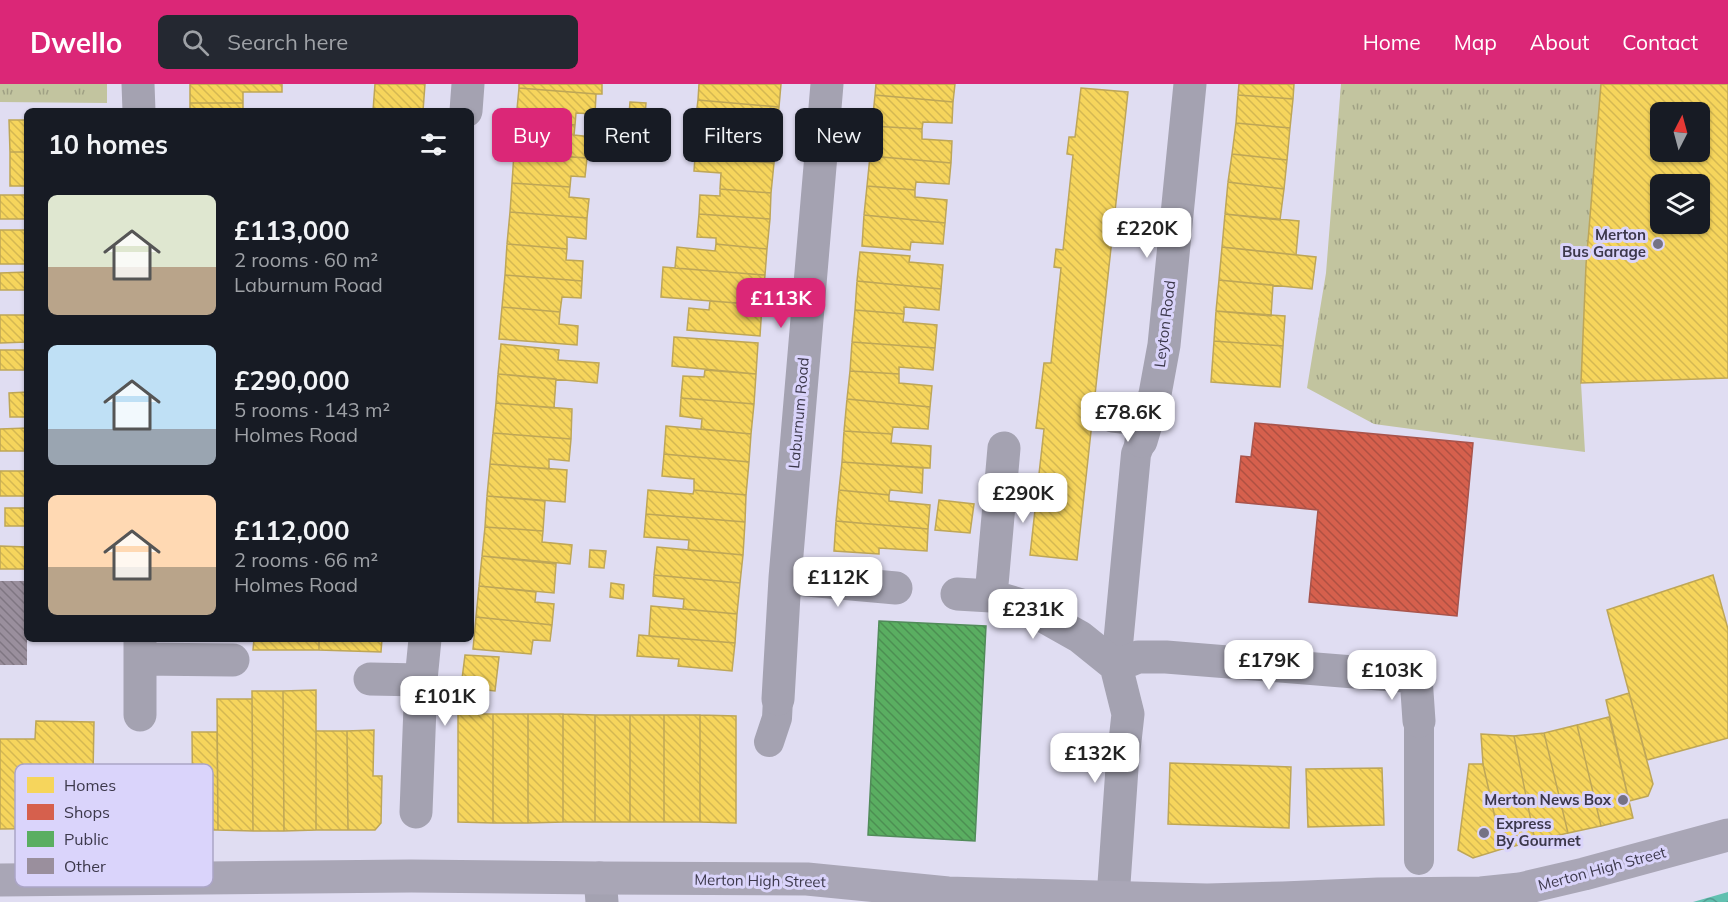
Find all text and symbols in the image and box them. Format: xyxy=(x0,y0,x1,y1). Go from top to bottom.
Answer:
search box xyxy=(158,15,578,69)
text: Dwello xyxy=(30,25,122,60)
icon: search xyxy=(179,26,212,59)
text: Search here xyxy=(227,28,348,56)
text: Home xyxy=(1363,29,1421,55)
text: Map xyxy=(1454,29,1497,55)
text: About xyxy=(1530,29,1589,55)
text: Contact xyxy=(1622,29,1698,55)
north arrow xyxy=(1650,102,1710,162)
map controls xyxy=(1650,102,1710,234)
chip: Buy xyxy=(492,108,572,162)
chip: Rent xyxy=(584,108,671,162)
chip: Filters xyxy=(683,108,783,162)
chip: New xyxy=(795,108,883,162)
text: 10 homes xyxy=(48,128,168,161)
icon: filters xyxy=(417,128,450,161)
button: layers xyxy=(1650,174,1710,234)
pin: £220K xyxy=(1105,208,1189,259)
text: £113,000 xyxy=(234,214,350,247)
text: £220K xyxy=(1116,215,1178,240)
icon: home xyxy=(96,219,168,291)
place label: Merton Bus Garage xyxy=(1562,225,1646,261)
marker: Merton Bus Garage xyxy=(1651,237,1665,251)
text: 2 rooms · 60 m² xyxy=(234,247,378,272)
text: Laburnum Road xyxy=(234,272,383,297)
pin: £113K xyxy=(739,278,823,329)
street label: Leyton Road xyxy=(1150,279,1179,369)
text: £113K xyxy=(750,285,812,310)
street label: Laburnum Road xyxy=(784,357,813,469)
text: £290,000 xyxy=(234,364,350,397)
icon: home xyxy=(96,369,168,441)
pin: £78.6K xyxy=(1079,392,1177,443)
text: 5 rooms · 143 m² xyxy=(234,397,390,422)
text: £78.6K xyxy=(1095,399,1161,424)
text: Holmes Road xyxy=(234,422,358,447)
pin: £290K xyxy=(981,473,1065,524)
text: £290K xyxy=(992,480,1054,505)
text: £112,000 xyxy=(234,514,350,547)
icon: home xyxy=(96,519,168,591)
text: 2 rooms · 66 m² xyxy=(234,547,378,572)
pin: £112K xyxy=(796,557,880,608)
text: £112K xyxy=(807,564,869,589)
text: Holmes Road xyxy=(234,572,358,597)
pin: £231K xyxy=(991,589,1075,640)
text: £231K xyxy=(1002,596,1064,621)
pin: £179K xyxy=(1227,640,1311,691)
text: £179K xyxy=(1238,647,1300,672)
pin: £103K xyxy=(1350,650,1434,701)
text: £103K xyxy=(1361,657,1423,682)
pin: £101K xyxy=(403,676,487,727)
text: £101K xyxy=(414,683,476,708)
pin: £132K xyxy=(1053,733,1137,784)
text: £132K xyxy=(1064,740,1126,765)
legend xyxy=(15,764,213,887)
text: Homes xyxy=(64,775,116,795)
place label: Merton News Box xyxy=(1484,790,1612,809)
marker: Merton News Box xyxy=(1616,793,1630,807)
text: Shops xyxy=(64,802,110,822)
place label: Express By Gourmet xyxy=(1496,814,1581,850)
marker: Express By Gourmet xyxy=(1477,826,1491,840)
text: Public xyxy=(64,829,109,849)
street label: Merton High Street xyxy=(1536,842,1668,895)
text: Other xyxy=(64,856,106,876)
street label: Merton High Street xyxy=(694,870,826,891)

